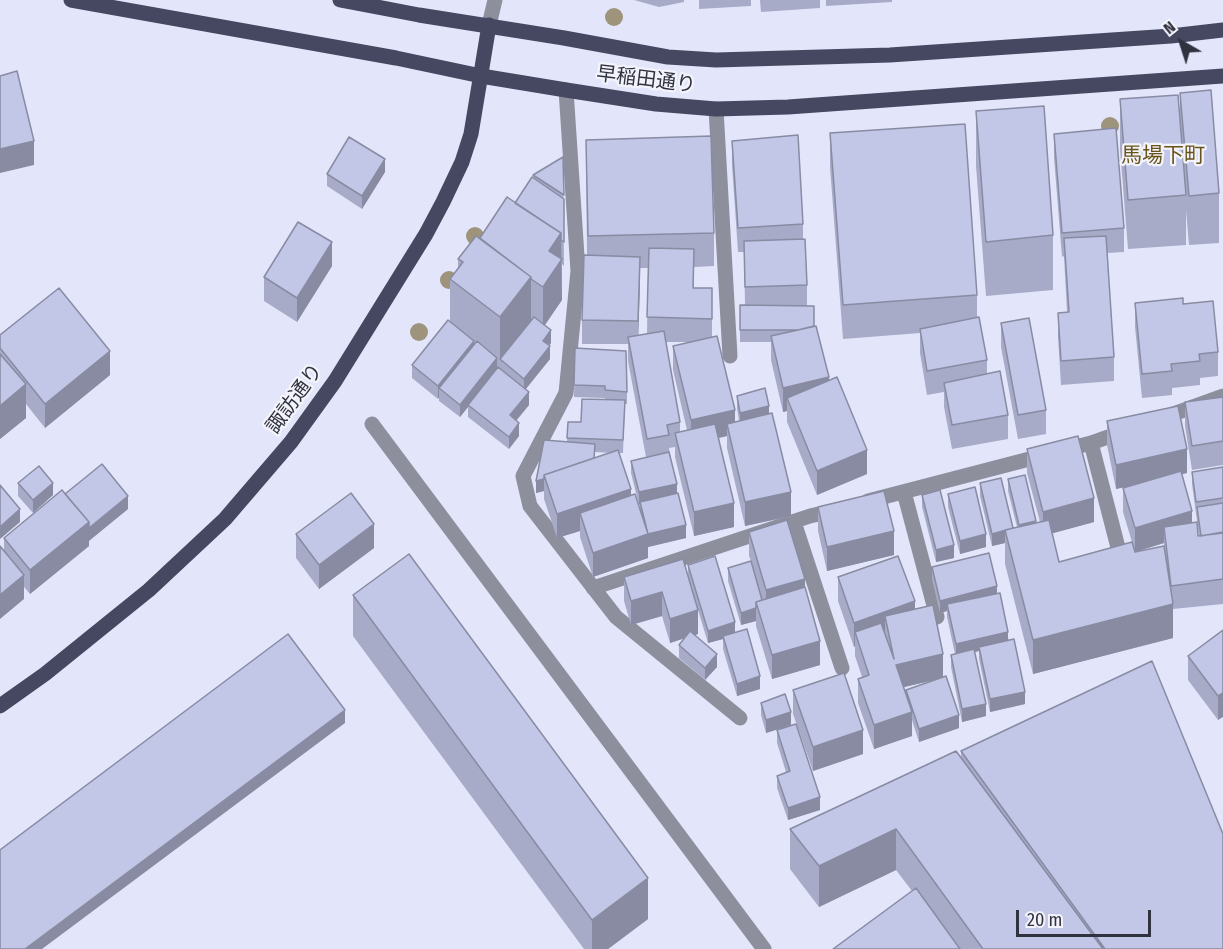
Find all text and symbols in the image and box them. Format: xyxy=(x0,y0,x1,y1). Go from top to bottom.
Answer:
north arrow xyxy=(1151,12,1211,72)
text: N xyxy=(1160,17,1179,38)
street label: 早稲田通り xyxy=(595,62,697,98)
district label: 馬場下町 xyxy=(1121,143,1205,169)
street label: 諏訪通り xyxy=(262,360,328,438)
scale bar xyxy=(1019,898,1154,936)
text: 20 m xyxy=(1027,909,1062,931)

